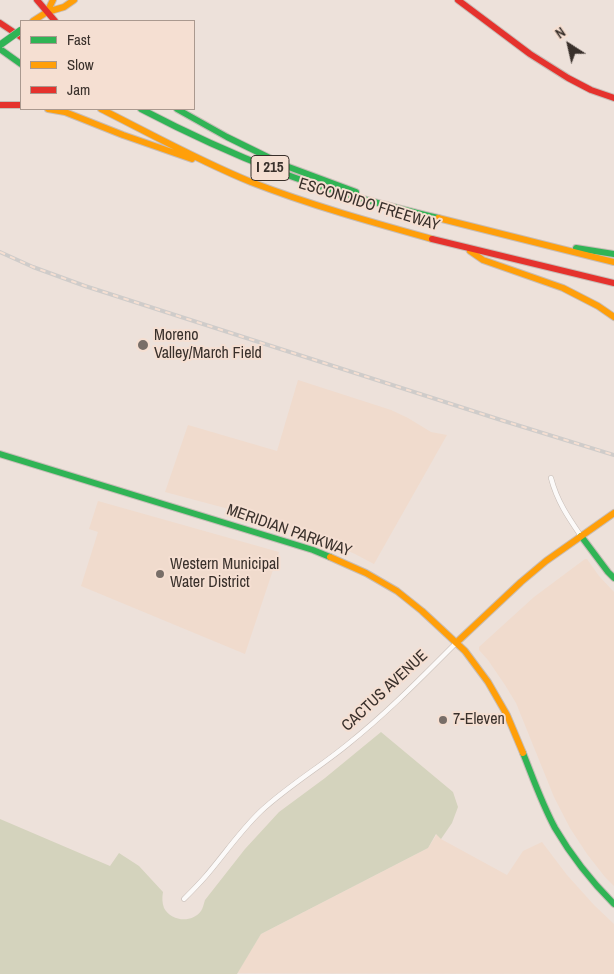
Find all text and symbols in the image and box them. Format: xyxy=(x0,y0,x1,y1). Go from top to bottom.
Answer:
legend xyxy=(20,20,195,110)
north arrow xyxy=(544,20,594,70)
text: N xyxy=(552,23,569,42)
text: Fast xyxy=(67,29,90,50)
text: Slow xyxy=(67,54,94,75)
text: Jam xyxy=(67,79,90,100)
road number: I 215 xyxy=(251,156,289,180)
street label: ESCONDIDO FREEWAY xyxy=(296,174,442,236)
place label: Moreno Valley/March Field xyxy=(154,326,262,364)
marker: Moreno Valley/March Field xyxy=(136,338,150,352)
street label: MERIDIAN PARKWAY xyxy=(224,501,354,561)
place label: Western Municipal Water District xyxy=(170,555,279,593)
marker: Western Municipal Water District xyxy=(154,568,166,580)
street label: CACTUS AVENUE xyxy=(338,646,432,736)
place label: 7-Eleven xyxy=(453,710,505,730)
marker: 7-Eleven xyxy=(437,714,449,726)

